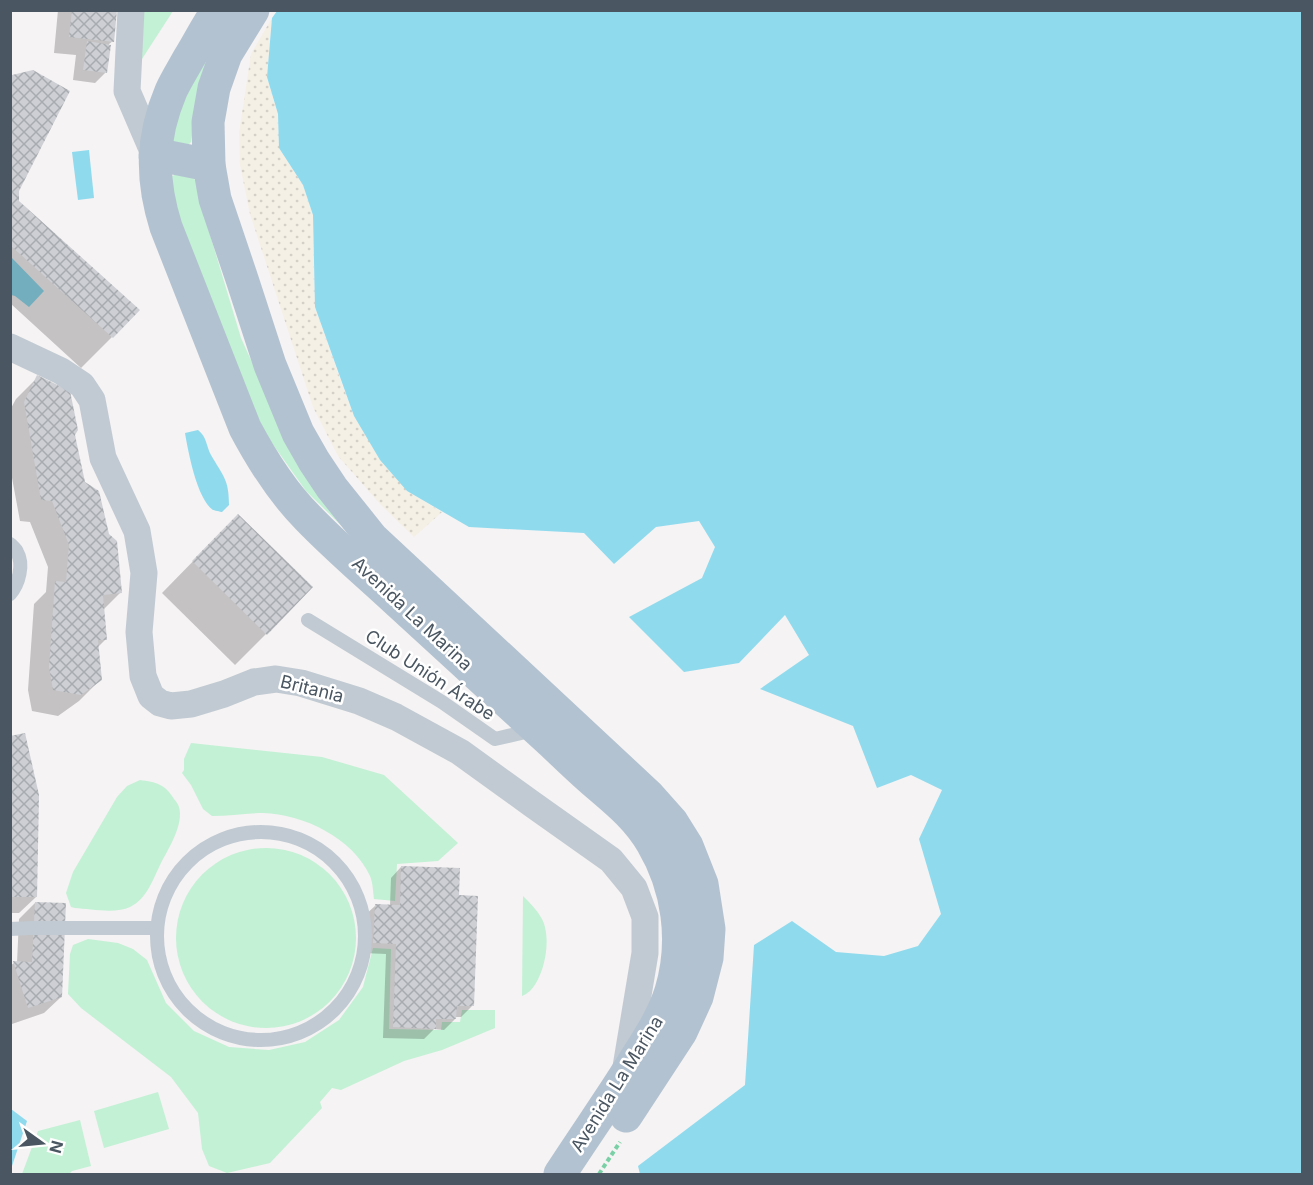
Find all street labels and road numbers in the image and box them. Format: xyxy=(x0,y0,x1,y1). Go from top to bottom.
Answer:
street label: Avenida La Marina xyxy=(348,553,477,675)
street label: Club Unión Árabe xyxy=(362,624,499,724)
street label: Britania xyxy=(278,671,346,706)
street label: Avenida La Marina xyxy=(566,1012,667,1156)

